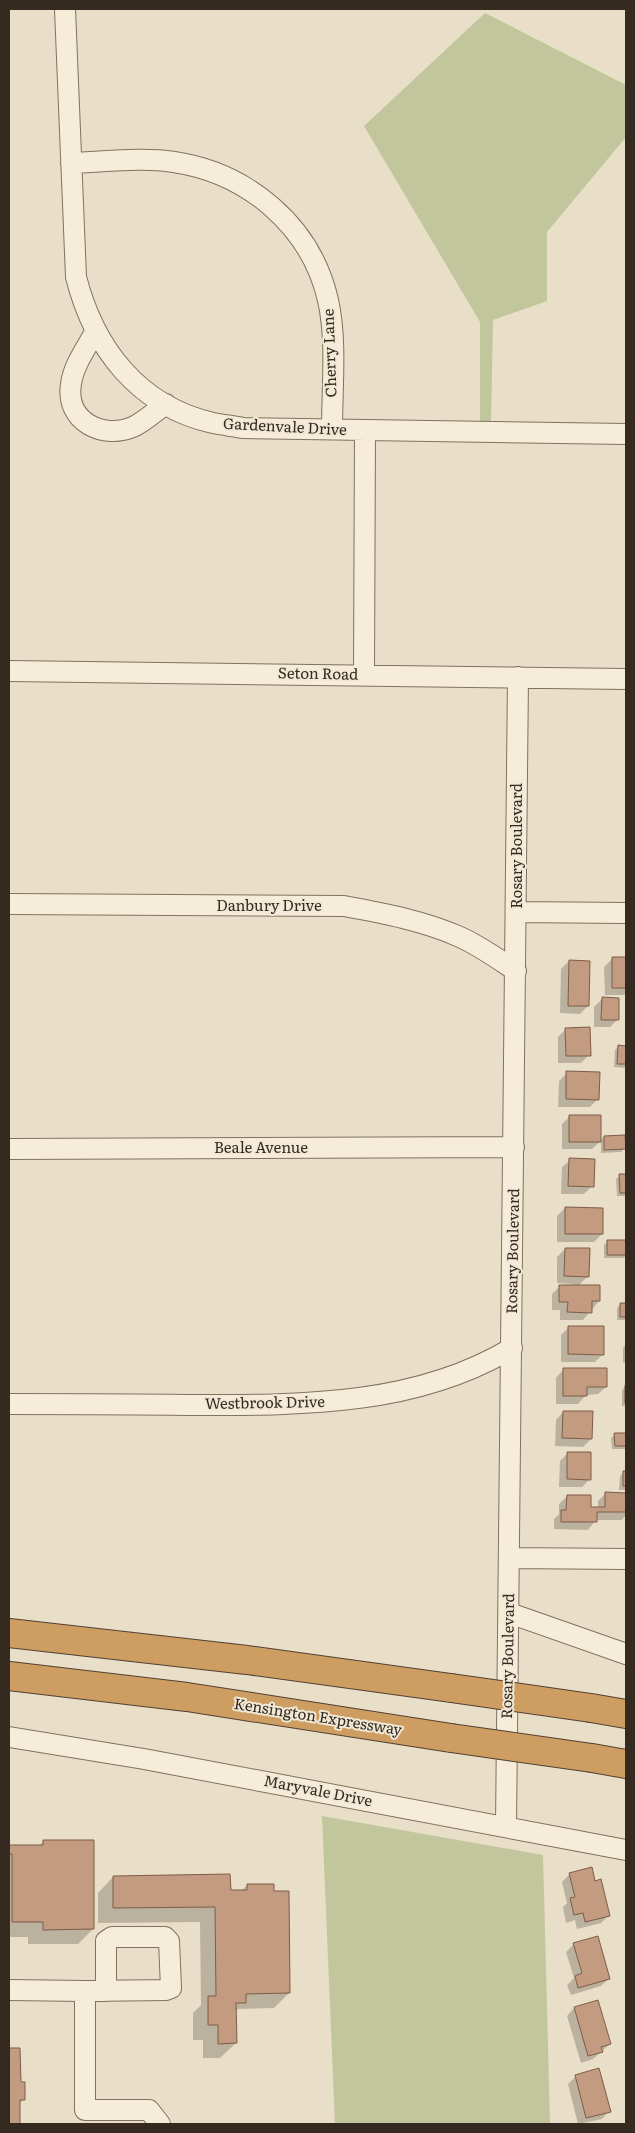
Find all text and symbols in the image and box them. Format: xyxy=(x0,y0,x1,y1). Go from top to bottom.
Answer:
street label: Cherry Lane xyxy=(315,308,342,398)
street label: Gardenvale Drive xyxy=(223,411,348,440)
street label: Seton Road xyxy=(278,660,358,685)
street label: Rosary Boulevard xyxy=(504,783,527,909)
street label: Danbury Drive xyxy=(216,893,322,916)
street label: Beale Avenue xyxy=(214,1135,308,1158)
street label: Rosary Boulevard xyxy=(499,1188,524,1314)
street label: Westbrook Drive xyxy=(205,1389,325,1414)
street label: Rosary Boulevard xyxy=(494,1593,519,1719)
street label: Kensington Expressway xyxy=(233,1691,404,1740)
street label: Maryvale Drive xyxy=(262,1768,375,1811)

